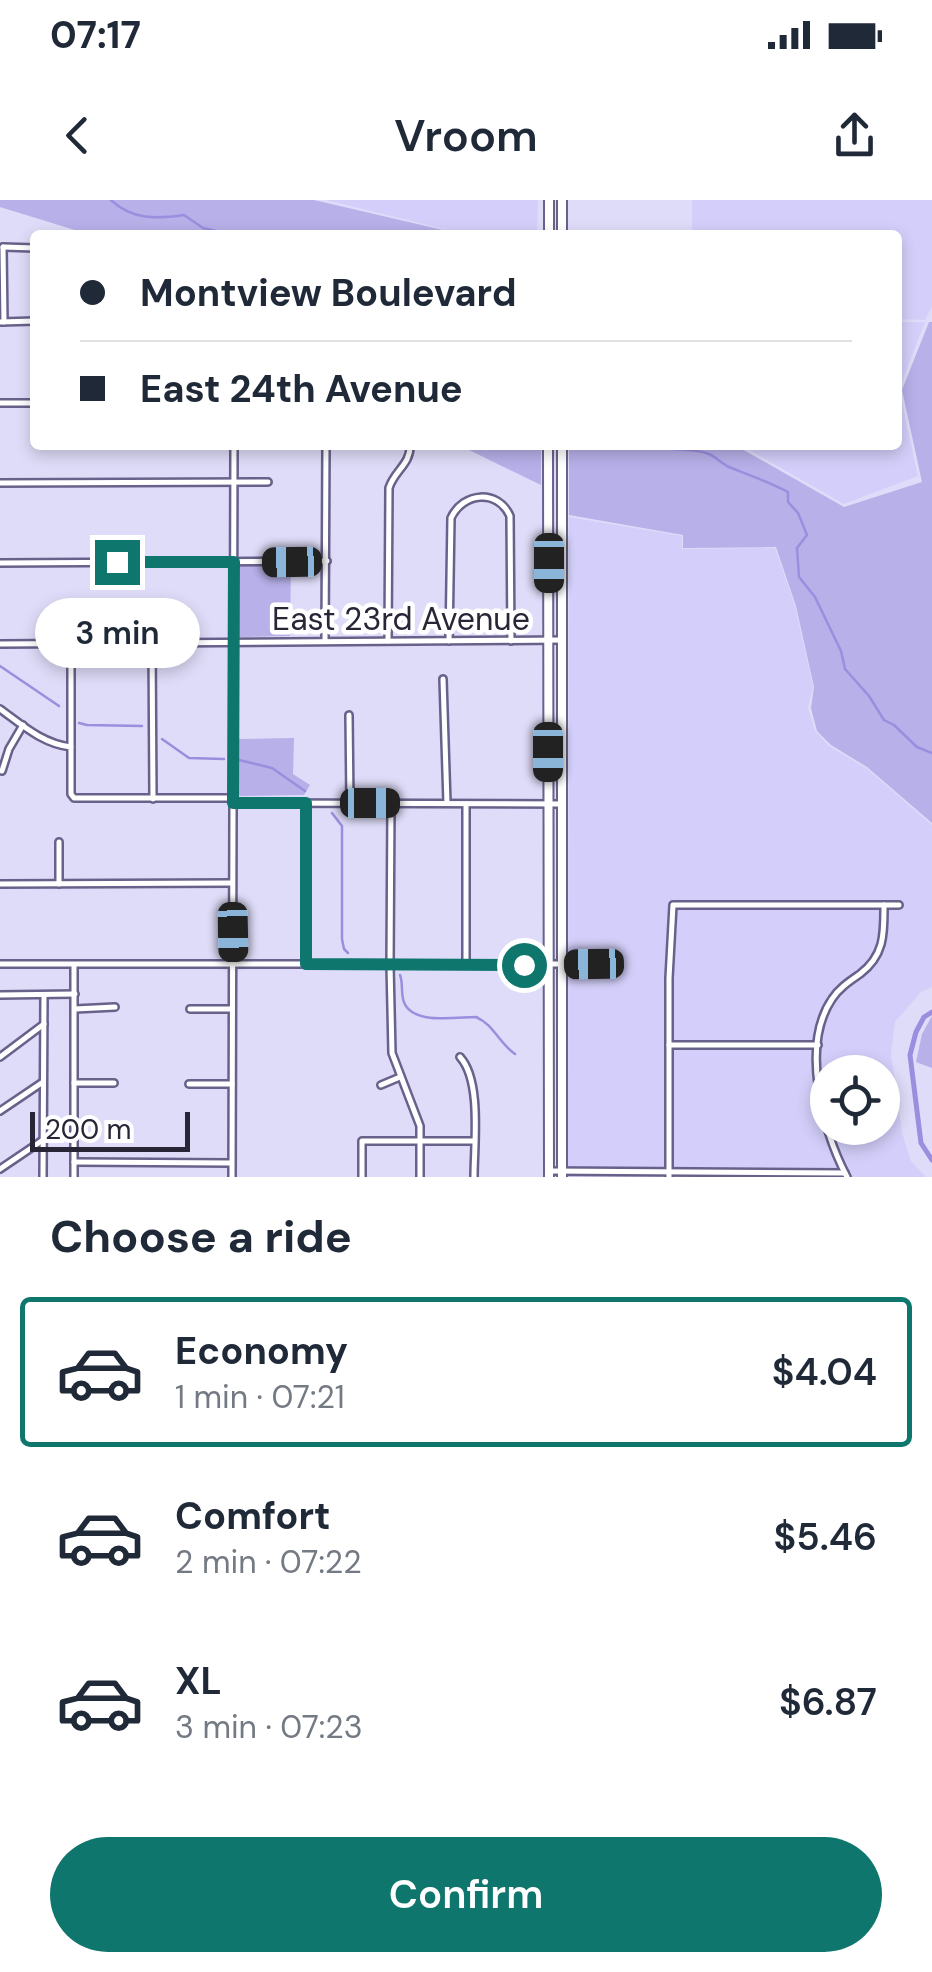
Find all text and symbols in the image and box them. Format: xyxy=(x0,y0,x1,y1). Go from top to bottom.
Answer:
text: 07:17 xyxy=(50,10,141,60)
text: Vroom xyxy=(394,106,538,165)
icon: back xyxy=(50,108,105,163)
icon: share xyxy=(827,108,882,163)
text: Montview Boulevard xyxy=(140,268,517,318)
text: East 24th Avenue xyxy=(140,364,463,414)
car xyxy=(534,533,564,593)
route end xyxy=(95,540,140,585)
car xyxy=(262,546,322,578)
callout: 3 min xyxy=(34,597,200,667)
street label: East 23rd Avenue xyxy=(272,598,530,640)
text: 3 min xyxy=(75,612,160,654)
car xyxy=(533,722,563,782)
car xyxy=(340,788,400,818)
car xyxy=(217,902,249,962)
route start xyxy=(502,943,547,988)
car xyxy=(564,948,624,980)
map controls xyxy=(810,1055,900,1145)
button: locate xyxy=(810,1055,900,1145)
scale bar xyxy=(30,1107,190,1151)
text: 200 m xyxy=(45,1111,132,1148)
text: Choose a ride xyxy=(50,1207,352,1266)
text: Economy xyxy=(175,1326,348,1376)
icon: car xyxy=(55,1327,145,1417)
text: $4.04 xyxy=(772,1347,877,1397)
text: 1 min · 07:21 xyxy=(175,1376,345,1418)
text: Comfort xyxy=(175,1491,331,1541)
icon: car xyxy=(55,1492,145,1582)
text: $5.46 xyxy=(774,1512,877,1562)
text: 2 min · 07:22 xyxy=(175,1541,362,1583)
text: XL xyxy=(175,1656,222,1706)
icon: car xyxy=(55,1657,145,1747)
text: $6.87 xyxy=(779,1677,877,1727)
text: 3 min · 07:23 xyxy=(175,1706,363,1748)
button: Confirm xyxy=(50,1837,882,1952)

